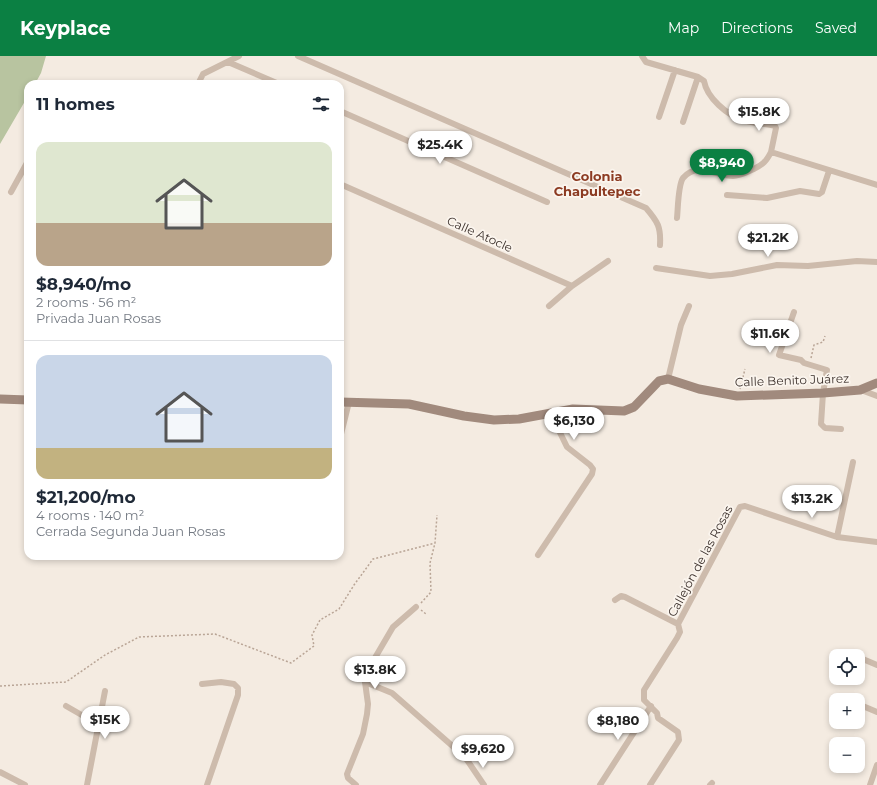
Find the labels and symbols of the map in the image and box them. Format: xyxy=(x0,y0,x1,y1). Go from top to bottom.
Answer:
pin: $15.8K xyxy=(726,98,792,132)
pin: $25.4K xyxy=(407,131,473,165)
pin: $8,940 xyxy=(689,149,755,183)
district label: Colonia Chapultepec xyxy=(554,168,641,199)
street label: Calle Atocle xyxy=(445,213,515,255)
pin: $21.2K xyxy=(735,224,801,258)
pin: $11.6K xyxy=(737,320,803,354)
street label: Calle Benito Juárez xyxy=(735,371,849,389)
pin: $6,130 xyxy=(541,407,607,441)
pin: $13.2K xyxy=(779,485,845,519)
street label: Callejón de las Rosas xyxy=(664,503,736,619)
pin: $13.8K xyxy=(342,656,408,690)
pin: $15K xyxy=(81,706,129,740)
pin: $8,180 xyxy=(585,707,651,741)
pin: $9,620 xyxy=(450,735,516,769)

